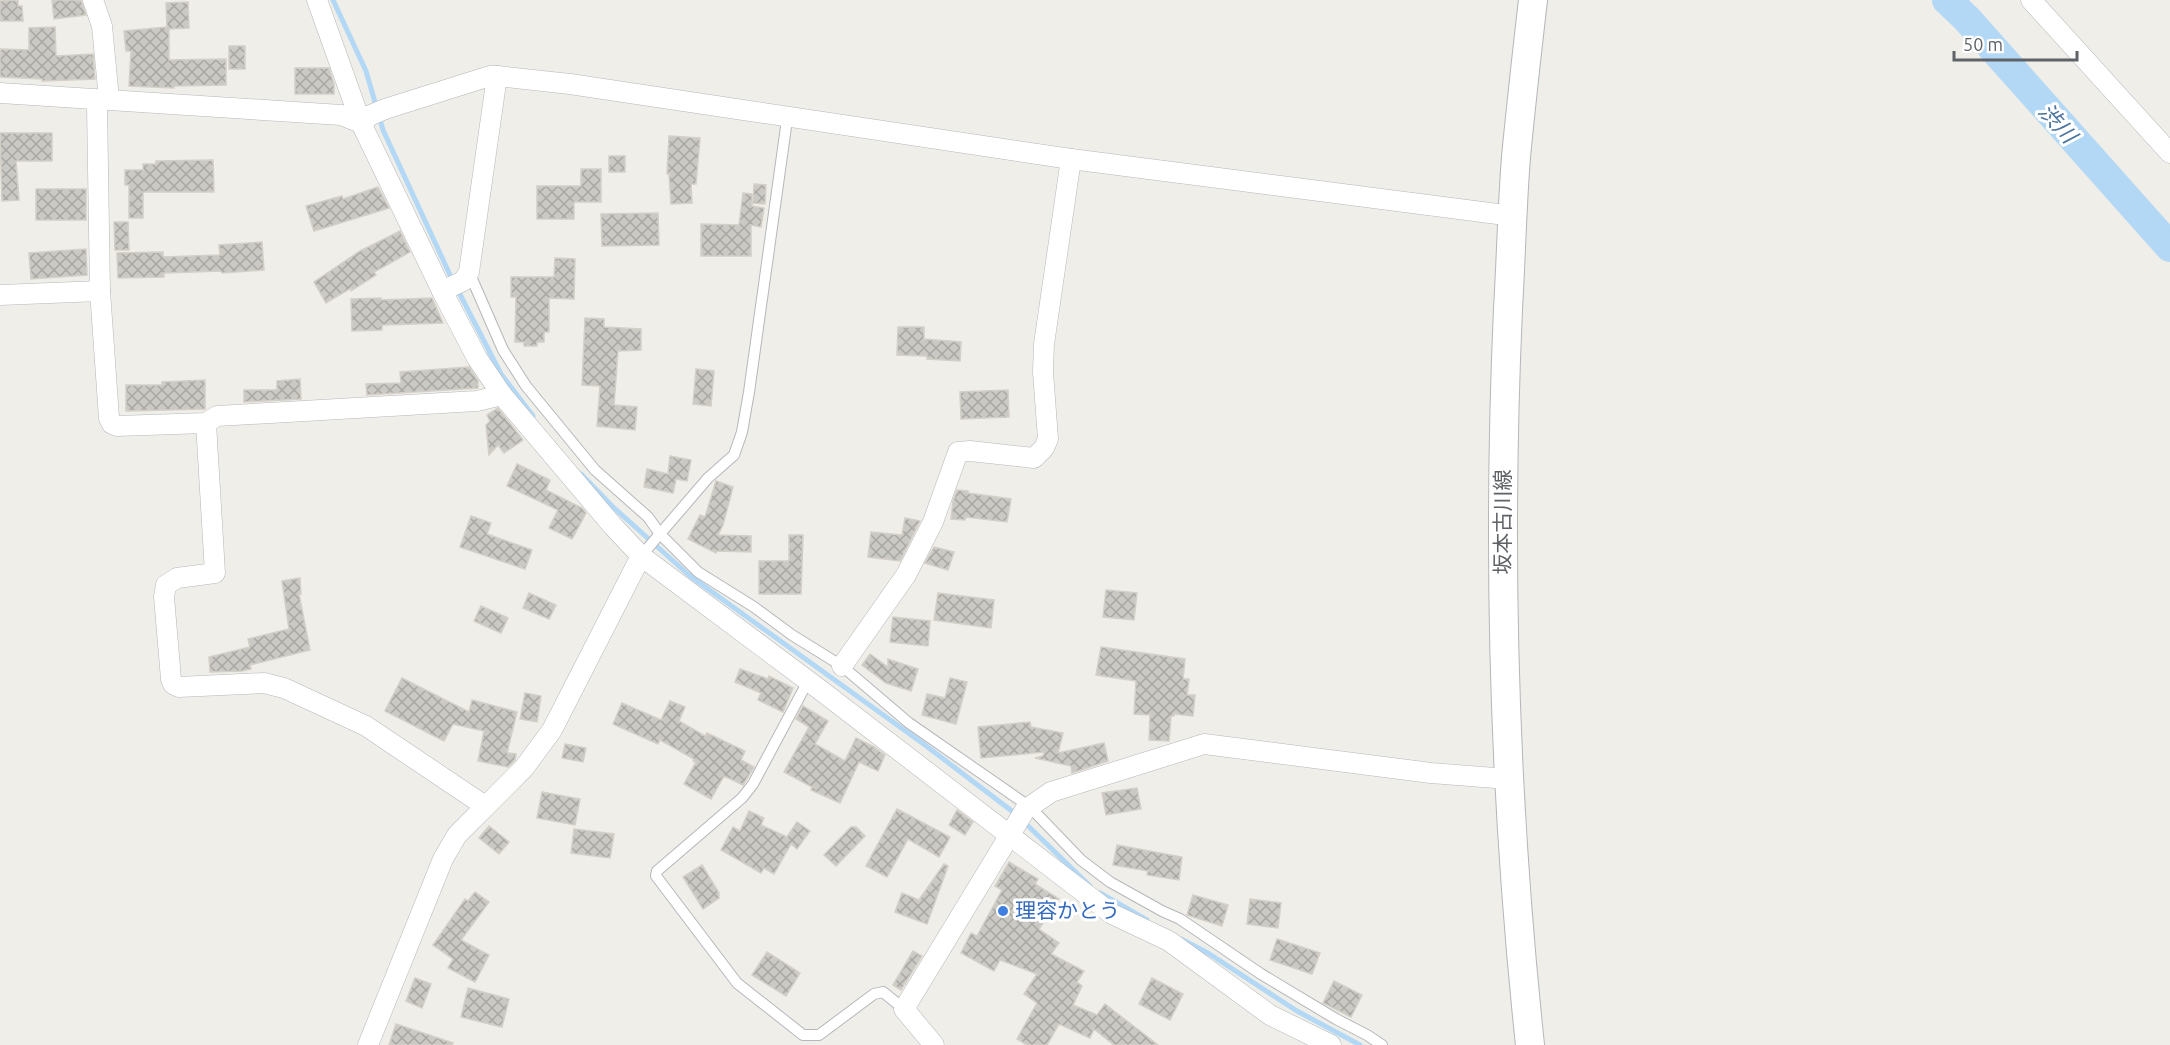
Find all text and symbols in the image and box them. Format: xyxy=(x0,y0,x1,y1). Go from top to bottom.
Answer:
scale bar xyxy=(1954,24,2077,62)
text: 50 m xyxy=(1963,34,2003,54)
water label: 渋川 xyxy=(2034,98,2084,149)
street label: 坂本古川線 xyxy=(1490,470,1514,575)
place label: 理容かとう xyxy=(1015,898,1120,922)
marker: 理容かとう xyxy=(996,904,1010,918)

